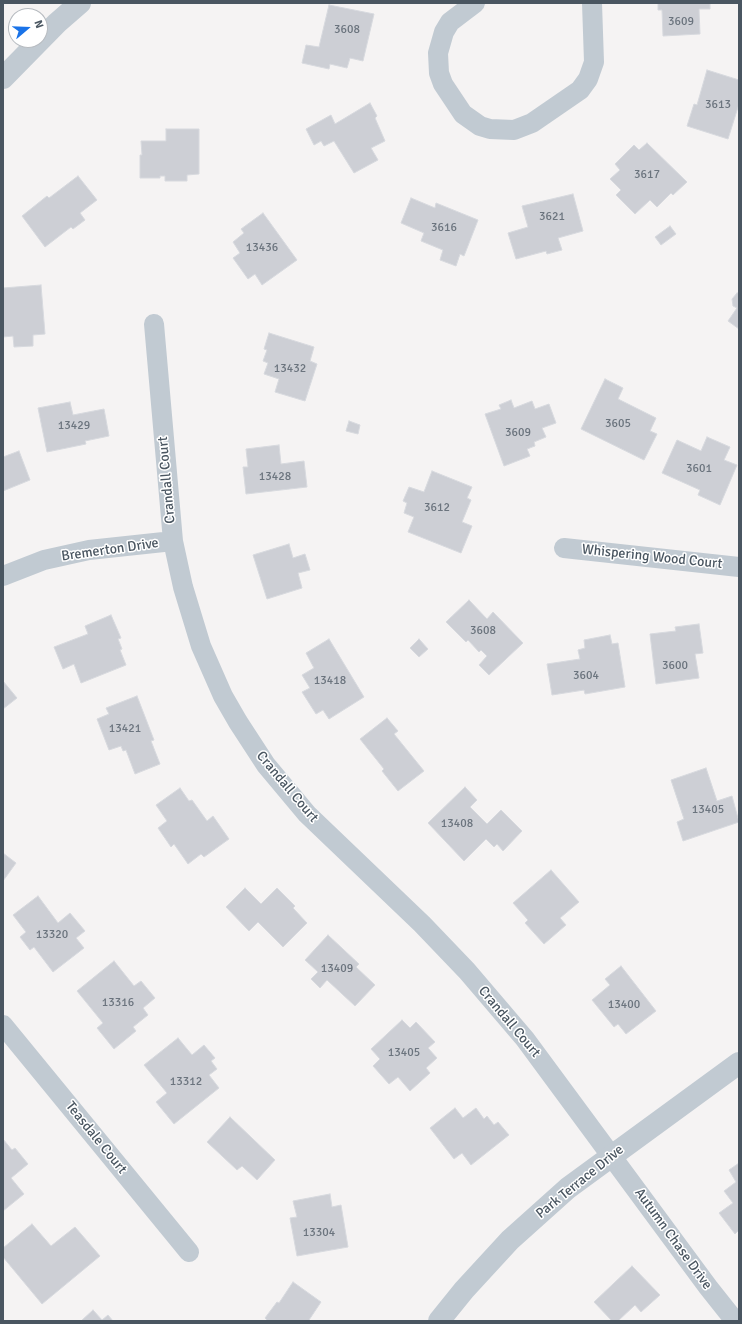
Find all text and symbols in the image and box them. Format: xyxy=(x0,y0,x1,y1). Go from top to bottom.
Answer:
north arrow xyxy=(8,8,48,48)
house number: 3609 xyxy=(668,15,694,29)
text: N xyxy=(31,19,46,30)
house number: 3608 xyxy=(334,23,360,37)
house number: 3613 xyxy=(705,98,731,112)
house number: 3617 xyxy=(634,168,660,182)
house number: 3621 xyxy=(539,210,565,224)
house number: 3616 xyxy=(431,221,457,235)
house number: 13436 xyxy=(246,241,278,255)
house number: 13432 xyxy=(274,362,306,376)
house number: 3605 xyxy=(605,417,631,431)
house number: 13429 xyxy=(58,419,90,433)
house number: 3609 xyxy=(505,426,531,440)
street label: Crandall Court xyxy=(155,436,179,524)
house number: 3601 xyxy=(686,462,712,476)
house number: 13428 xyxy=(259,470,291,484)
house number: 3612 xyxy=(424,501,450,515)
street label: Bremerton Drive xyxy=(60,535,160,565)
street label: Whispering Wood Court xyxy=(581,541,723,573)
house number: 3608 xyxy=(470,624,496,638)
house number: 3600 xyxy=(662,659,688,673)
house number: 3604 xyxy=(573,669,599,683)
house number: 13418 xyxy=(314,674,346,688)
house number: 13421 xyxy=(109,722,141,736)
street label: Crandall Court xyxy=(252,748,322,826)
house number: 13405 xyxy=(692,803,724,817)
house number: 13408 xyxy=(441,817,473,831)
house number: 13320 xyxy=(36,928,68,942)
house number: 13409 xyxy=(321,962,353,976)
street label: Crandall Court xyxy=(474,983,544,1061)
house number: 13316 xyxy=(102,996,134,1010)
house number: 13400 xyxy=(608,998,640,1012)
house number: 13405 xyxy=(388,1046,420,1060)
house number: 13312 xyxy=(170,1075,202,1089)
street label: Teasdale Court xyxy=(62,1098,130,1178)
street label: Park Terrace Drive xyxy=(533,1142,627,1222)
street label: Autumn Chase Drive xyxy=(631,1185,715,1293)
house number: 13304 xyxy=(303,1226,335,1240)

